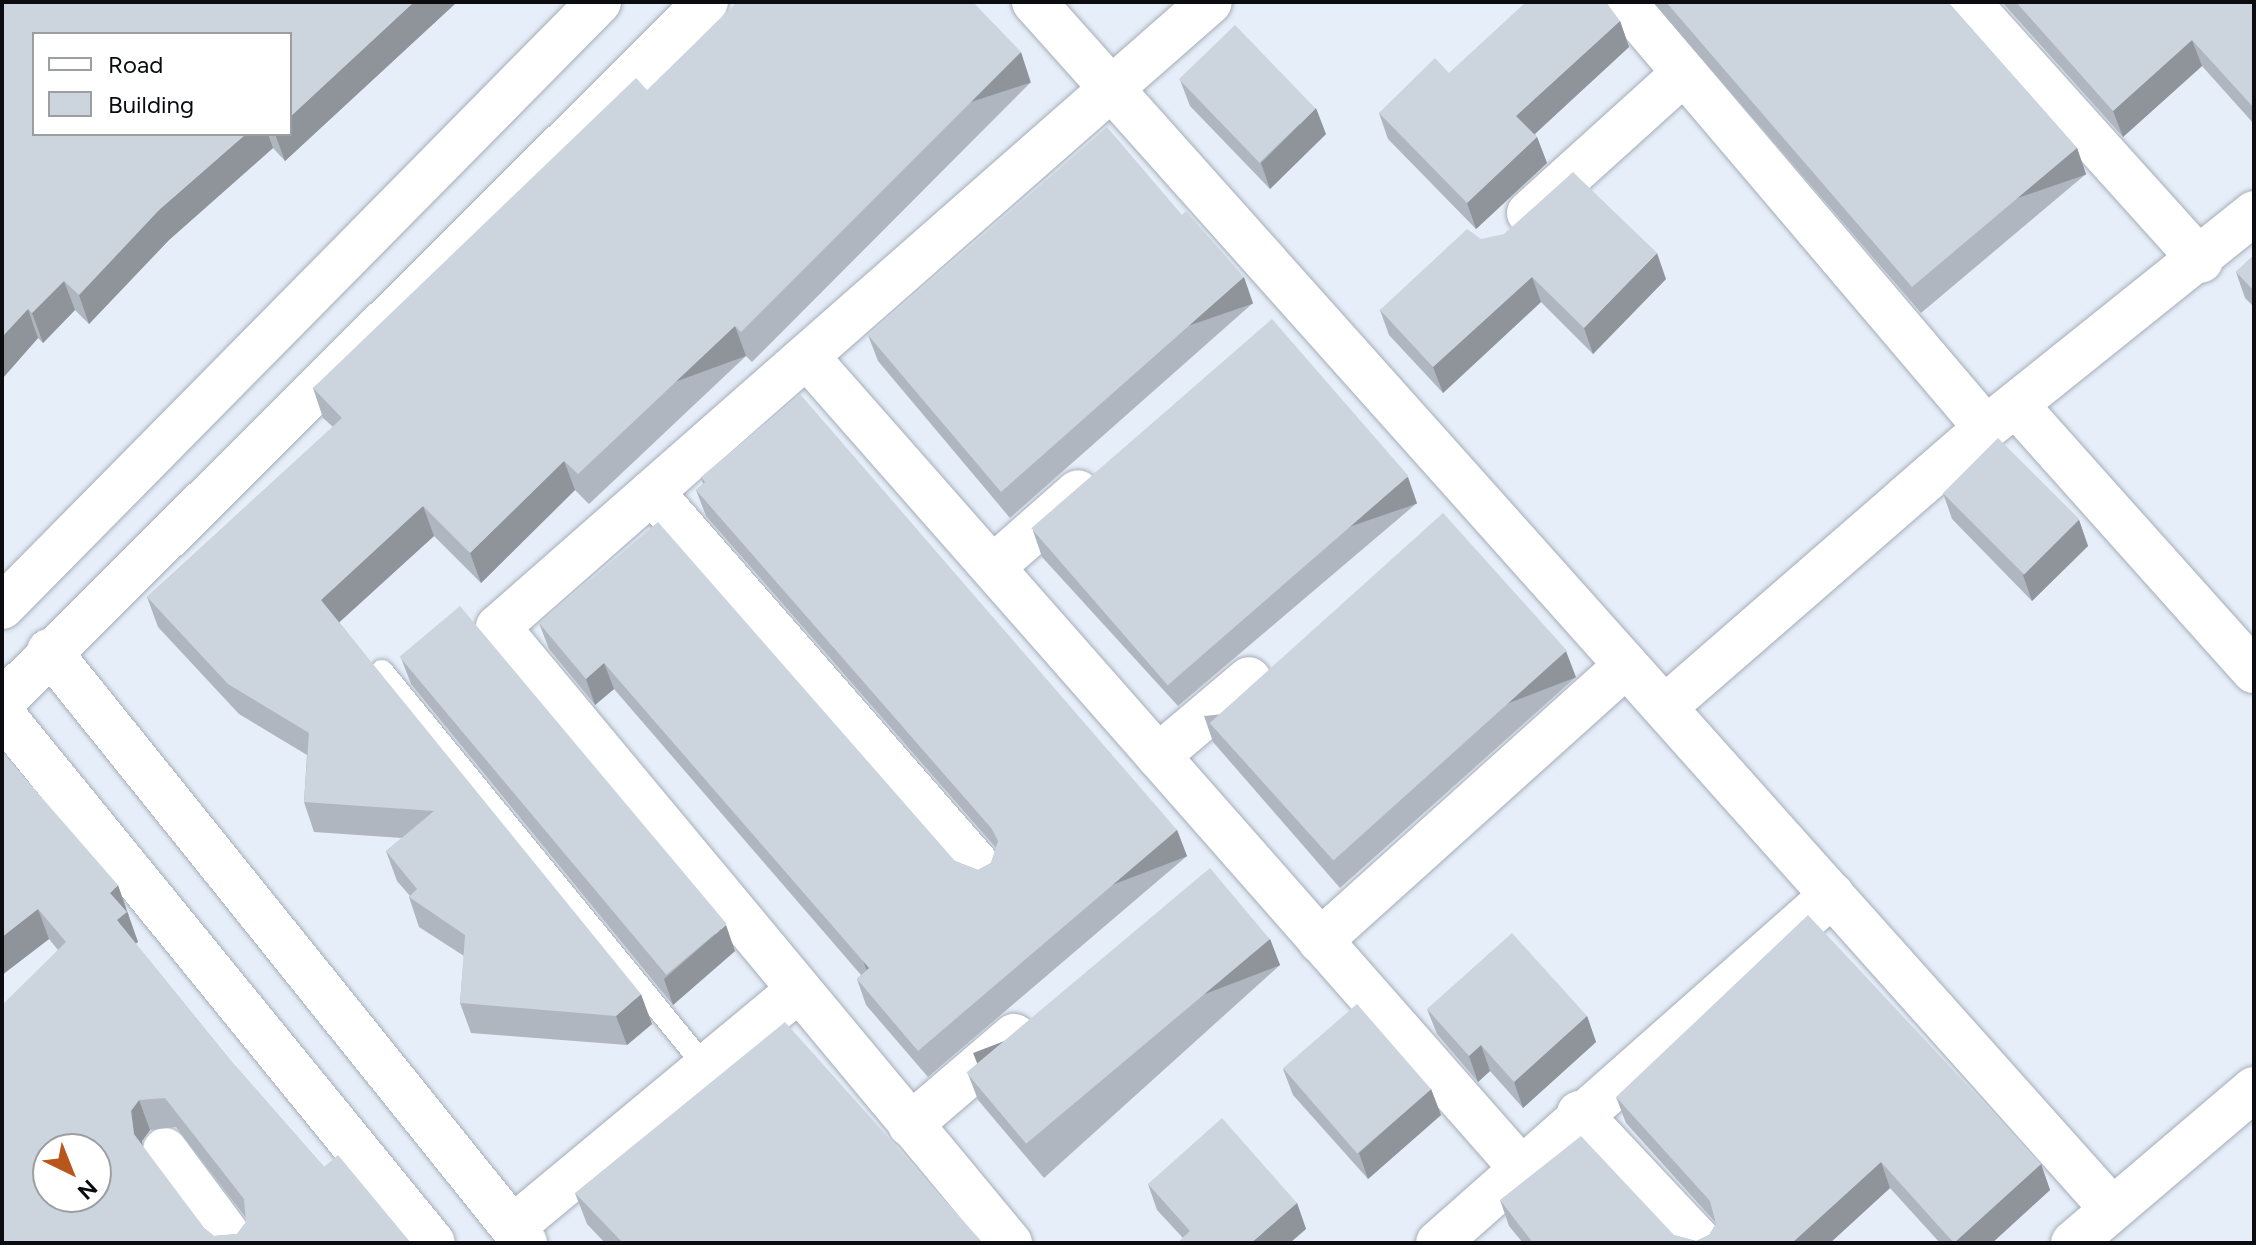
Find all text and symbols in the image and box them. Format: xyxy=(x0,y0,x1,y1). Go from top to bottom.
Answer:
legend xyxy=(32,32,292,136)
text: Road xyxy=(108,50,163,79)
text: Building xyxy=(108,90,194,119)
north arrow xyxy=(32,1133,112,1213)
text: N xyxy=(72,1174,103,1205)

